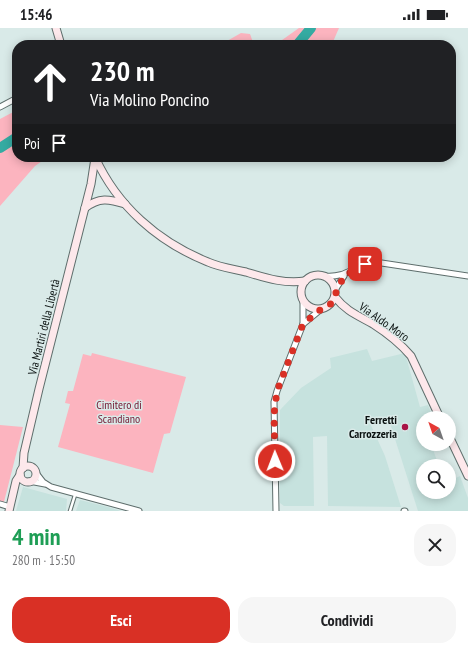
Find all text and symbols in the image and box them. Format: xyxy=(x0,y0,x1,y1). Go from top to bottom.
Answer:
text: 15:46 xyxy=(20,5,52,24)
text: 230 m xyxy=(90,52,154,89)
icon: ahead xyxy=(24,56,76,108)
text: Via Molino Poncino xyxy=(90,88,209,111)
icon: arrive xyxy=(48,132,70,154)
text: Poi xyxy=(24,134,40,153)
pin xyxy=(348,247,382,281)
icon: arrive xyxy=(354,253,376,275)
street label: Via Martiri della Libertà xyxy=(24,277,63,377)
street label: Via Aldo Moro xyxy=(355,298,412,344)
park label: Cimitero di Scandiano xyxy=(96,397,142,426)
north arrow xyxy=(416,411,456,451)
map controls xyxy=(416,411,456,499)
place label: Ferretti Carrozzeria xyxy=(349,412,397,441)
marker: Ferretti Carrozzeria xyxy=(400,422,410,432)
position arrow xyxy=(254,440,296,482)
button: search xyxy=(416,459,456,499)
text: 4 min xyxy=(12,521,60,552)
button: close xyxy=(414,524,456,566)
text: 280 m · 15:50 xyxy=(12,552,75,569)
button: Esci xyxy=(12,597,230,643)
button: Condividi xyxy=(238,597,456,643)

